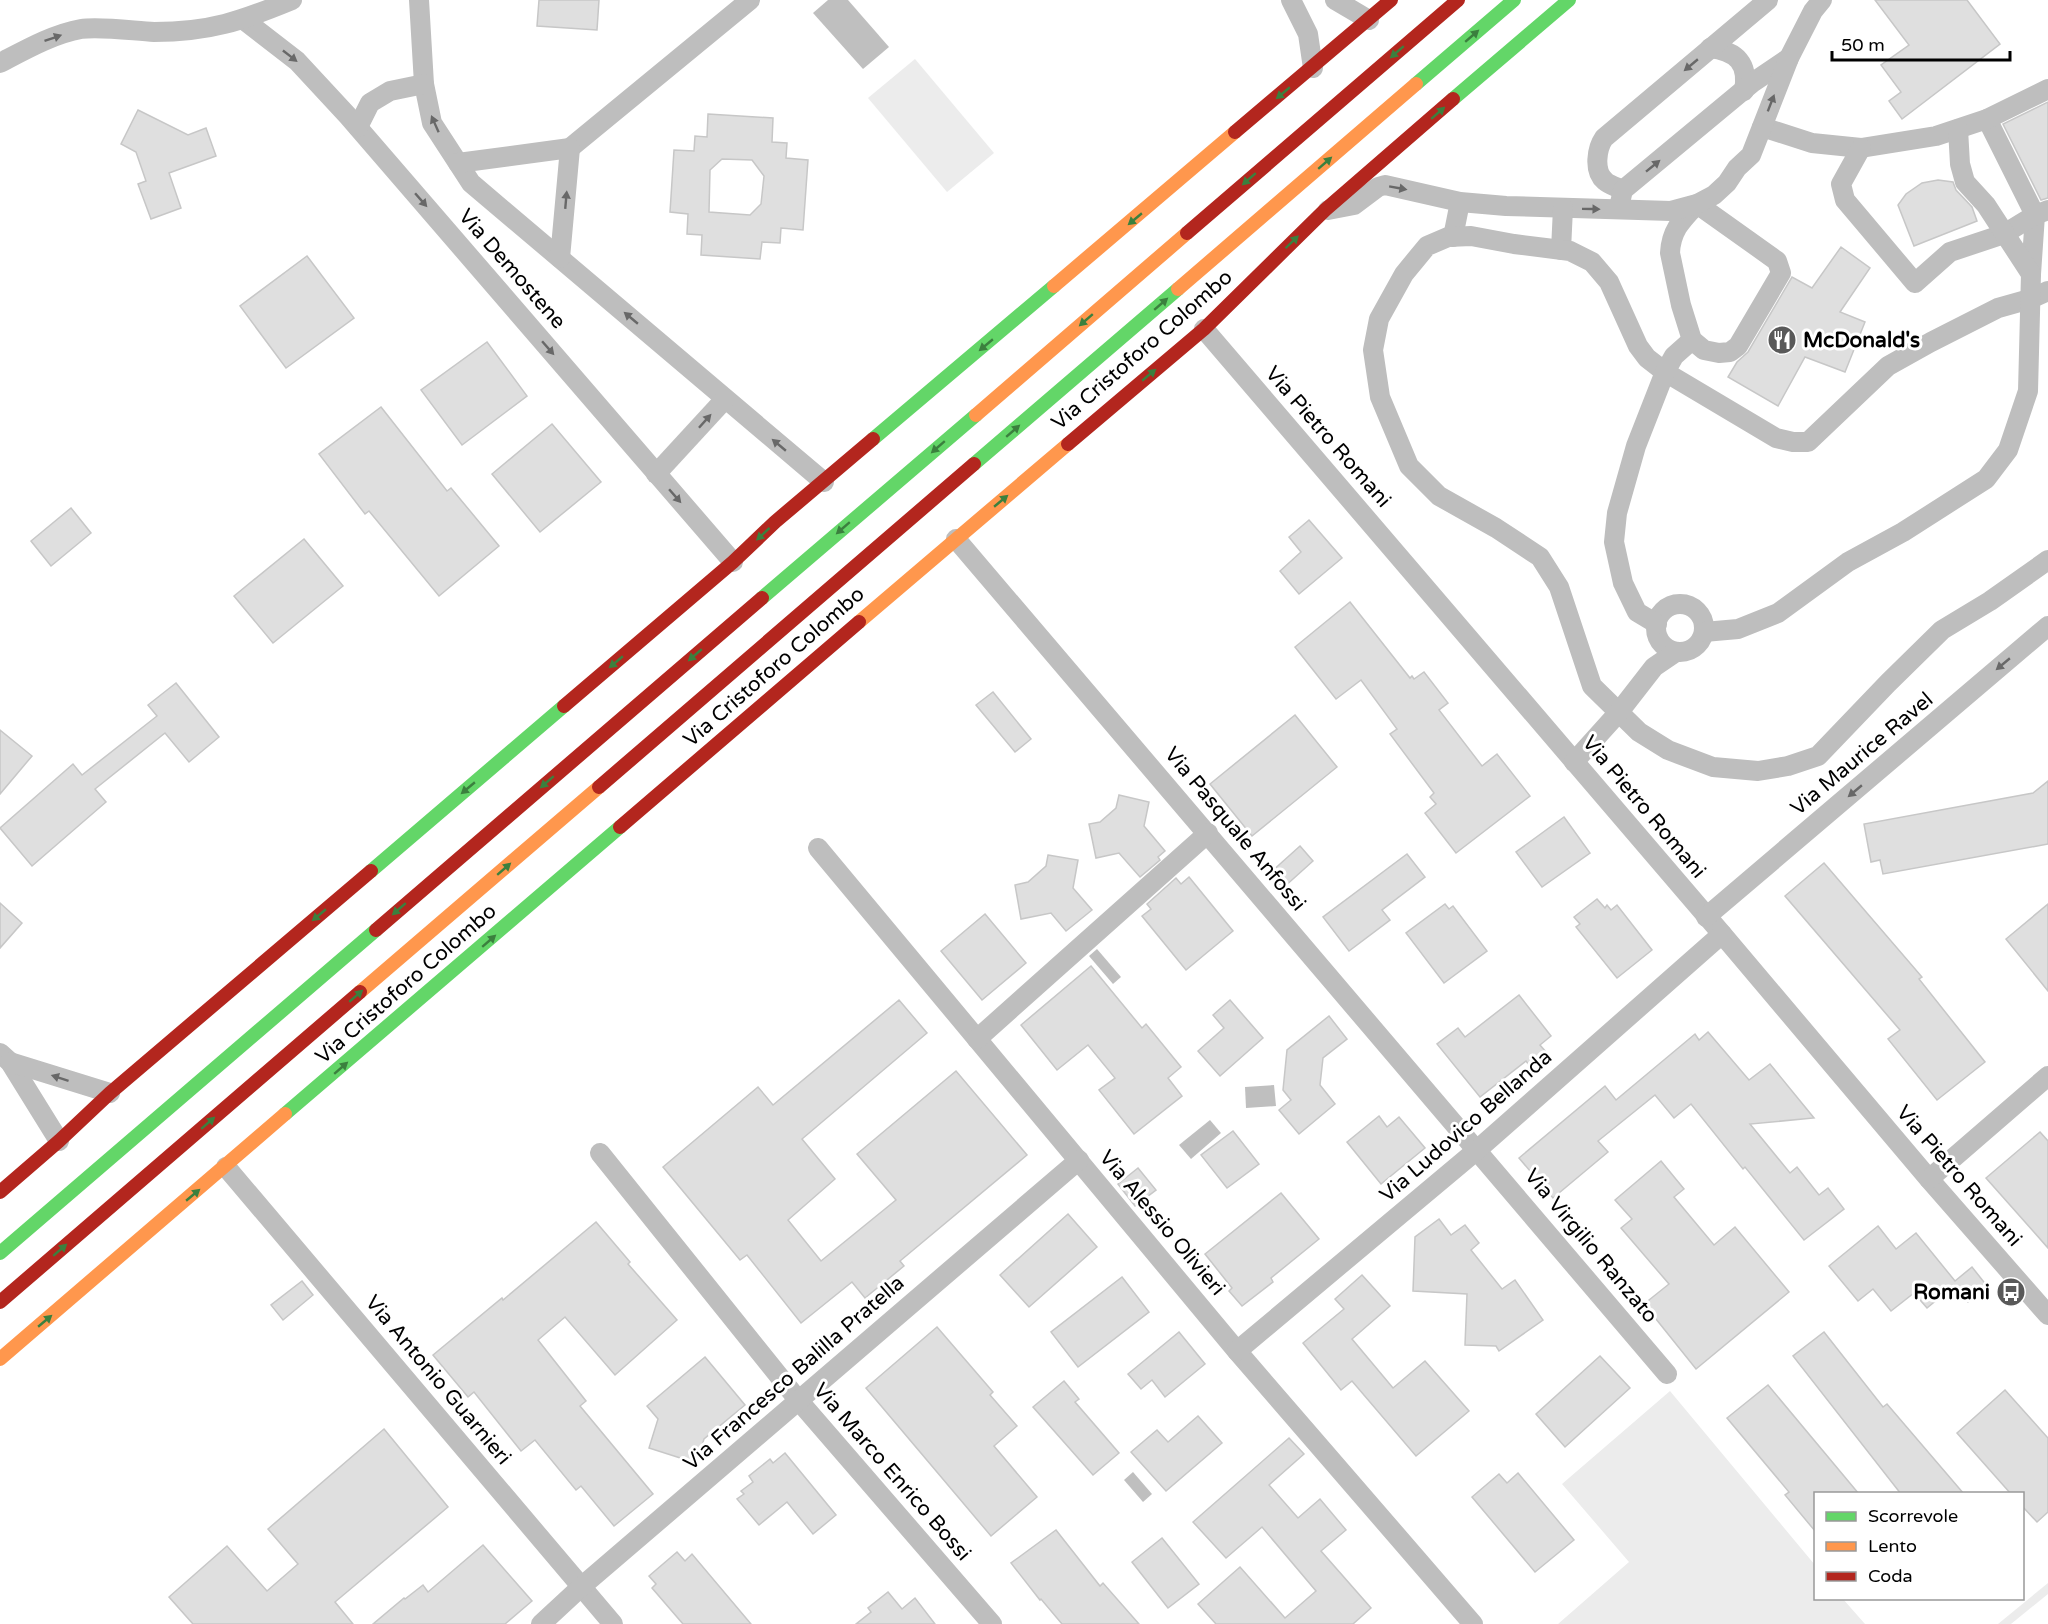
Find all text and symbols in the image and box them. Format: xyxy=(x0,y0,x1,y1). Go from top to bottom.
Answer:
scale bar xyxy=(1832,24,2010,62)
one-way arrow xyxy=(1464,30,1479,43)
one-way arrow xyxy=(44,33,62,43)
text: 50 m xyxy=(1841,34,1885,56)
one-way arrow xyxy=(1390,45,1405,58)
one-way arrow xyxy=(282,49,298,62)
one-way arrow xyxy=(1683,58,1699,71)
one-way arrow xyxy=(1275,86,1291,99)
one-way arrow xyxy=(1767,94,1777,112)
one-way arrow xyxy=(1430,107,1445,120)
one-way arrow xyxy=(430,115,439,132)
one-way arrow xyxy=(1317,157,1332,170)
one-way arrow xyxy=(1645,159,1661,172)
one-way arrow xyxy=(1242,172,1257,185)
one-way arrow xyxy=(1389,183,1408,192)
one-way arrow xyxy=(561,191,571,210)
one-way arrow xyxy=(414,192,427,207)
street label: Via Demostene xyxy=(453,204,571,334)
one-way arrow xyxy=(1582,204,1601,214)
one-way arrow xyxy=(1128,212,1143,225)
one-way arrow xyxy=(1285,236,1299,250)
street label: Via Cristoforo Colombo xyxy=(1046,265,1238,435)
one-way arrow xyxy=(1153,298,1168,311)
one-way arrow xyxy=(623,312,639,325)
one-way arrow xyxy=(1079,313,1094,326)
restaurant icon: McDonald's xyxy=(1766,324,1798,356)
place label: McDonald's xyxy=(1803,328,1920,353)
one-way arrow xyxy=(979,338,994,351)
one-way arrow xyxy=(541,340,554,355)
street label: Via Pietro Romani xyxy=(1260,361,1396,513)
one-way arrow xyxy=(1141,368,1157,381)
one-way arrow xyxy=(698,413,712,428)
one-way arrow xyxy=(1005,425,1020,438)
one-way arrow xyxy=(771,438,787,451)
one-way arrow xyxy=(931,440,946,453)
one-way arrow xyxy=(669,488,682,504)
one-way arrow xyxy=(993,494,1009,507)
one-way arrow xyxy=(836,521,851,534)
one-way arrow xyxy=(757,526,771,540)
street label: Via Cristoforo Colombo xyxy=(678,582,870,752)
one-way arrow xyxy=(688,648,703,661)
one-way arrow xyxy=(608,655,624,668)
one-way arrow xyxy=(1995,658,2011,671)
street label: Via Maurice Ravel xyxy=(1786,687,1938,821)
street label: Via Pietro Romani xyxy=(1577,731,1711,883)
street label: Via Pasquale Anfossi xyxy=(1159,742,1311,916)
one-way arrow xyxy=(540,775,555,788)
one-way arrow xyxy=(461,781,476,794)
one-way arrow xyxy=(1848,784,1863,797)
one-way arrow xyxy=(496,863,511,876)
street label: Via Cristoforo Colombo xyxy=(310,899,502,1069)
one-way arrow xyxy=(391,903,407,916)
one-way arrow xyxy=(311,908,327,921)
one-way arrow xyxy=(481,934,497,947)
one-way arrow xyxy=(348,990,363,1003)
street label: Via Ludovico Bellanda xyxy=(1375,1044,1557,1208)
one-way arrow xyxy=(333,1062,348,1075)
one-way arrow xyxy=(51,1073,69,1082)
street label: Via Pietro Romani xyxy=(1891,1100,2027,1252)
one-way arrow xyxy=(200,1117,215,1130)
street label: Via Alessio Olivieri xyxy=(1094,1145,1230,1301)
street label: Via Virgilio Ranzato xyxy=(1519,1164,1663,1328)
one-way arrow xyxy=(185,1189,200,1202)
one-way arrow xyxy=(52,1244,67,1257)
street label: Via Francesco Balilla Pratella xyxy=(679,1270,909,1476)
bus stop icon: Romani xyxy=(1995,1276,2027,1308)
place label: Romani xyxy=(1913,1280,1990,1305)
street label: Via Antonio Guarnieri xyxy=(360,1290,516,1470)
one-way arrow xyxy=(37,1315,52,1328)
street label: Via Marco Enrico Bossi xyxy=(808,1378,976,1566)
legend xyxy=(1814,1492,2024,1600)
text: Scorrevole xyxy=(1868,1505,1958,1527)
text: Lento xyxy=(1868,1535,1917,1557)
text: Coda xyxy=(1868,1565,1913,1587)

